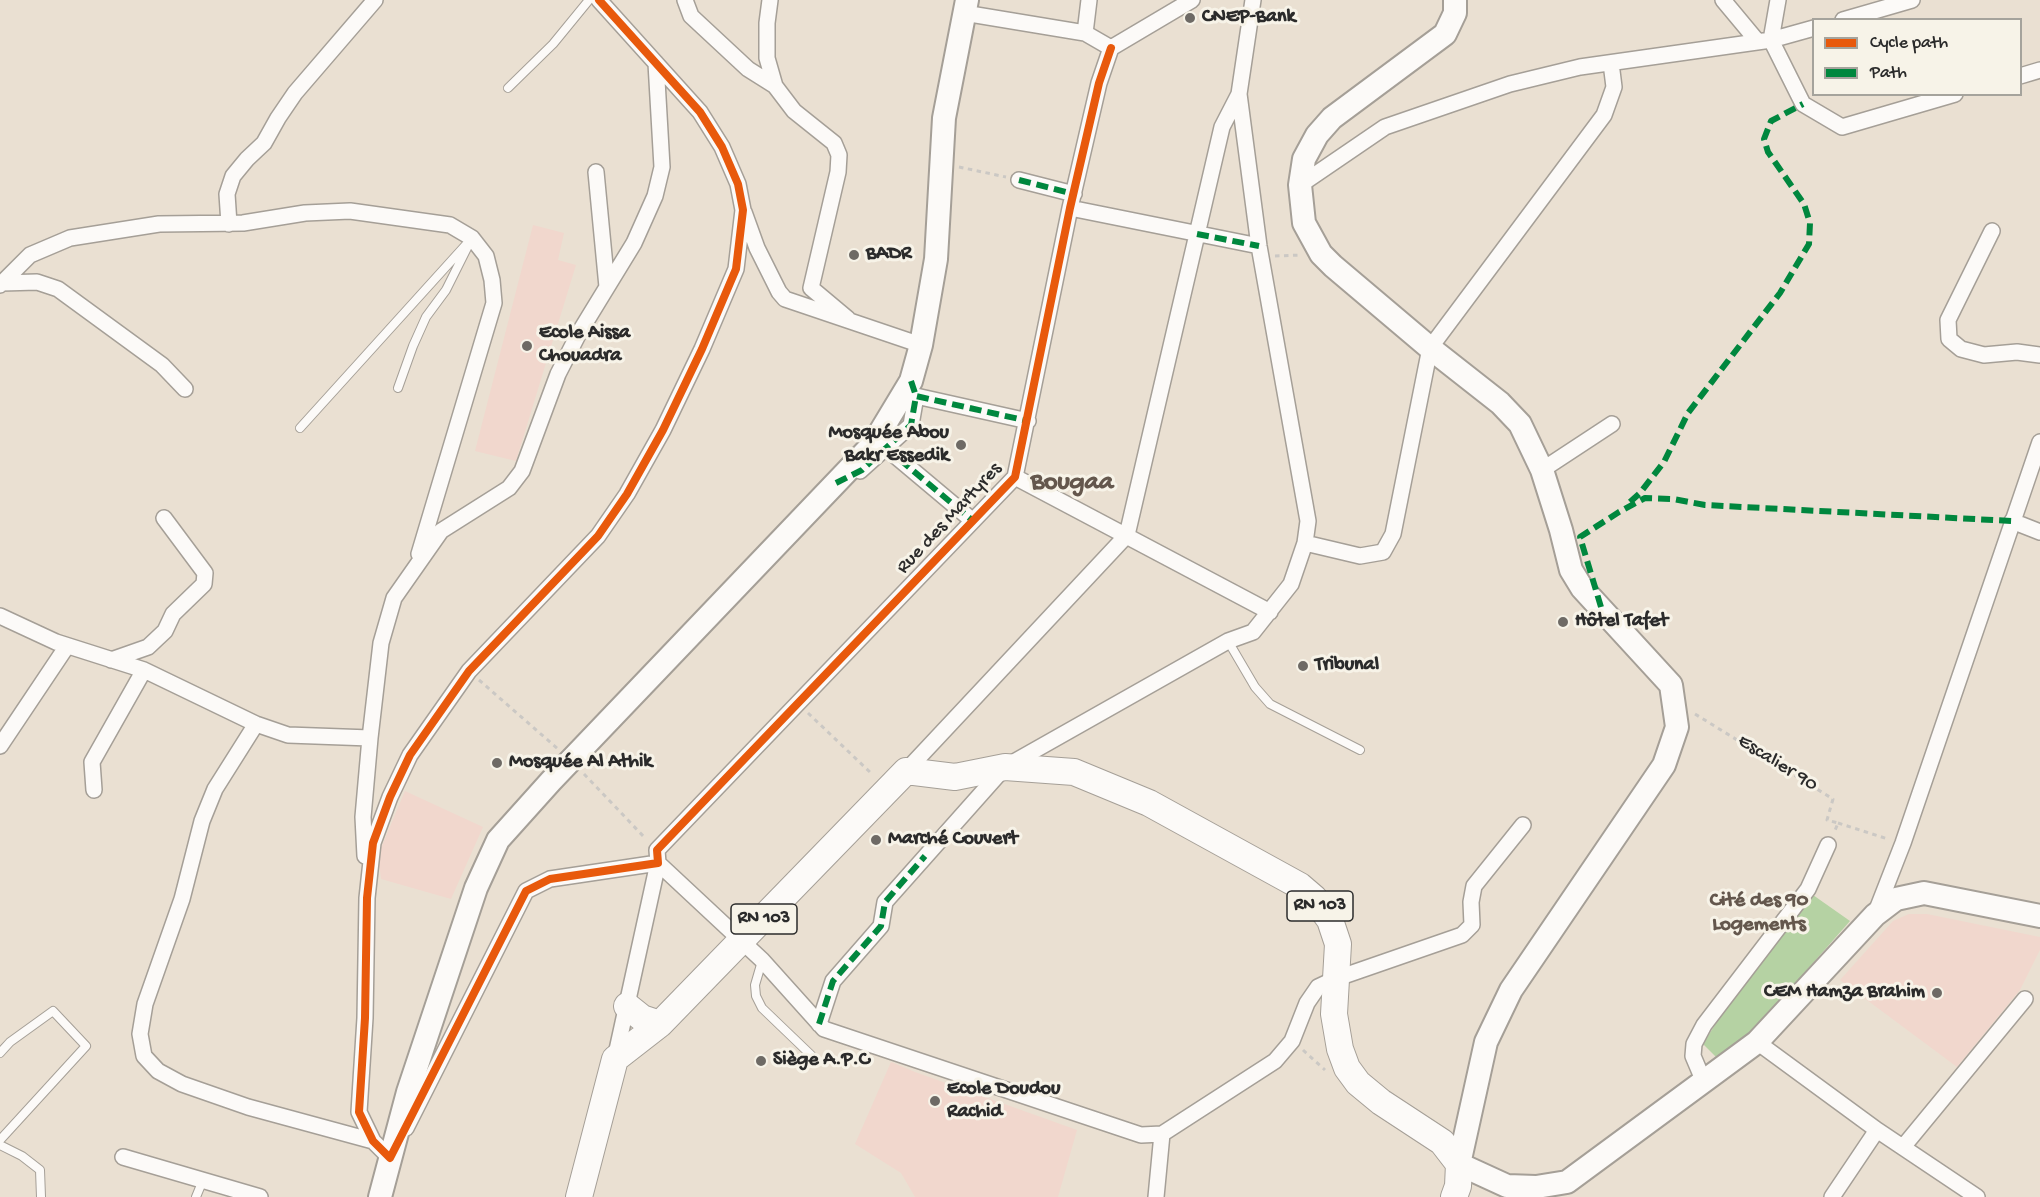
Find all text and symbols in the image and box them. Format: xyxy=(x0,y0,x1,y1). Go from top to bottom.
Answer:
place label: CNEP-Bank xyxy=(1202,6,1295,30)
marker: CNEP-Bank xyxy=(1183,11,1197,25)
legend xyxy=(1812,18,2022,96)
text: Cycle path xyxy=(1870,33,1948,54)
text: Path xyxy=(1870,63,1907,84)
place label: BADR xyxy=(866,243,912,267)
marker: BADR xyxy=(847,248,861,262)
place label: Ecole Aissa Chouadra xyxy=(539,322,630,369)
marker: Ecole Aissa Chouadra xyxy=(520,339,534,353)
place label: Mosquée Abou Bakr Essedik xyxy=(829,422,949,469)
marker: Mosquée Abou Bakr Essedik xyxy=(954,438,968,452)
street label: Rue des Martyres xyxy=(892,458,1008,580)
district label: Bougaa xyxy=(1031,468,1113,500)
place label: Hôtel Tafet xyxy=(1575,610,1668,634)
marker: Hôtel Tafet xyxy=(1556,615,1570,629)
place label: Tribunal xyxy=(1315,654,1379,678)
marker: Tribunal xyxy=(1296,659,1310,673)
street label: Escalier 90 xyxy=(1732,730,1822,798)
place label: Mosquée Al Athik xyxy=(509,751,652,775)
marker: Mosquée Al Athik xyxy=(490,756,504,770)
place label: Marché Couvert xyxy=(888,828,1018,852)
marker: Marché Couvert xyxy=(869,833,883,847)
district label: Cité des 90 Logements xyxy=(1710,889,1808,939)
road number: RN 103 xyxy=(1287,891,1353,921)
road number: RN 103 xyxy=(731,904,797,934)
place label: CEM Hamza Brahim xyxy=(1764,981,1925,1005)
marker: CEM Hamza Brahim xyxy=(1930,986,1944,1000)
place label: Siège A.P.C xyxy=(773,1049,870,1073)
marker: Siège A.P.C xyxy=(754,1054,768,1068)
place label: Ecole Doudou Rachid xyxy=(947,1078,1060,1125)
marker: Ecole Doudou Rachid xyxy=(928,1094,942,1108)

